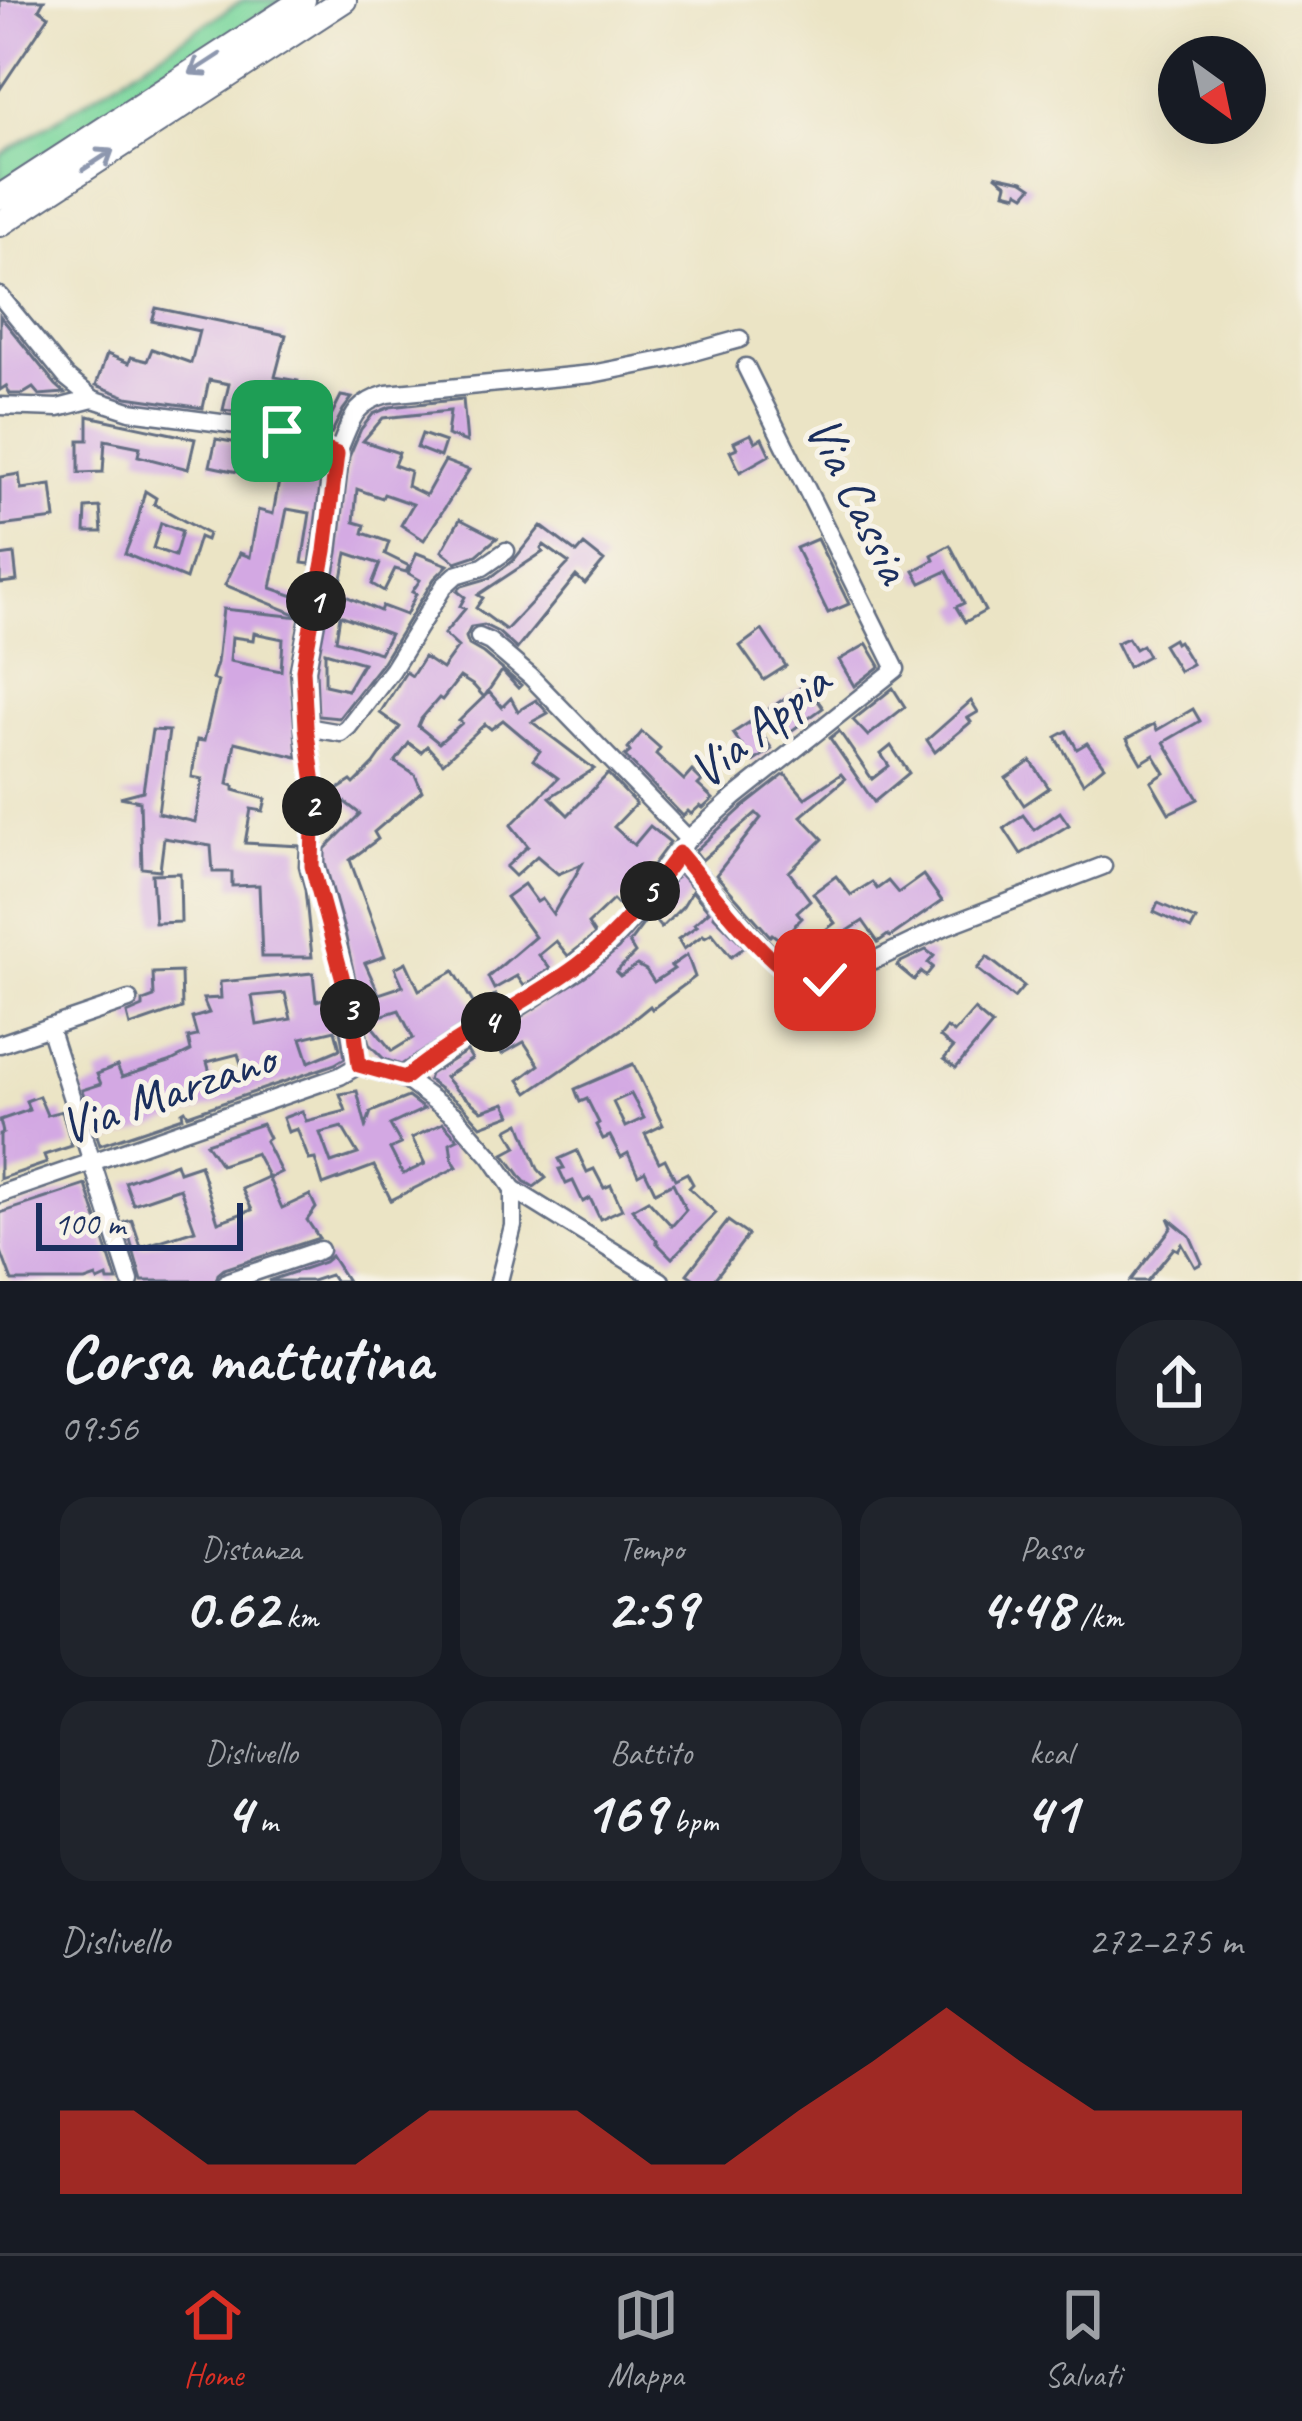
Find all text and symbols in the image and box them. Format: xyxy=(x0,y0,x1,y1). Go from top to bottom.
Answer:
north arrow xyxy=(1158,36,1266,144)
map controls xyxy=(1158,36,1266,144)
one-way arrow xyxy=(188,51,222,76)
one-way arrow xyxy=(80,148,114,173)
pin xyxy=(231,380,333,482)
icon: arrive xyxy=(249,398,315,464)
street label: Via Cassia xyxy=(791,405,928,596)
pin: 1 xyxy=(286,571,346,631)
text: 1 xyxy=(309,580,323,622)
street label: Via Appia xyxy=(675,647,845,802)
pin: 2 xyxy=(282,776,342,836)
text: 2 xyxy=(305,785,319,827)
pin: 5 xyxy=(620,861,680,921)
text: 5 xyxy=(643,870,657,912)
pin xyxy=(774,929,876,1031)
icon: check xyxy=(792,947,858,1013)
pin: 3 xyxy=(320,979,380,1039)
text: 3 xyxy=(343,988,357,1030)
pin: 4 xyxy=(461,992,521,1052)
text: 4 xyxy=(484,1001,498,1043)
street label: Via Marzano xyxy=(51,1024,287,1158)
scale bar xyxy=(36,1197,243,1250)
text: 100 m xyxy=(54,1203,125,1245)
text: Corsa mattutina xyxy=(60,1317,431,1400)
button: share xyxy=(1116,1320,1242,1446)
text: 09:56 xyxy=(60,1404,138,1453)
text: Distanza xyxy=(201,1528,301,1570)
text: Tempo xyxy=(618,1528,684,1570)
text: Passo xyxy=(1020,1528,1082,1570)
text: 0.62 xyxy=(184,1570,278,1646)
text: 2:59 xyxy=(605,1570,697,1646)
text: 4:48 xyxy=(979,1570,1072,1646)
text: km xyxy=(278,1596,318,1638)
text: /km xyxy=(1072,1596,1123,1638)
text: Dislivello xyxy=(204,1732,298,1774)
text: Battito xyxy=(610,1732,692,1774)
text: kcal xyxy=(1029,1732,1073,1774)
text: 4 xyxy=(224,1774,251,1850)
text: 169 xyxy=(584,1774,665,1850)
text: 41 xyxy=(1024,1774,1078,1850)
text: m xyxy=(251,1800,278,1842)
text: bpm xyxy=(665,1800,718,1842)
text: Dislivello xyxy=(60,1917,170,1966)
text: 272–275 m xyxy=(1088,1917,1242,1966)
tab: Home xyxy=(180,2282,246,2396)
tab: Mappa xyxy=(607,2282,684,2396)
tab: Salvati xyxy=(1045,2282,1122,2396)

